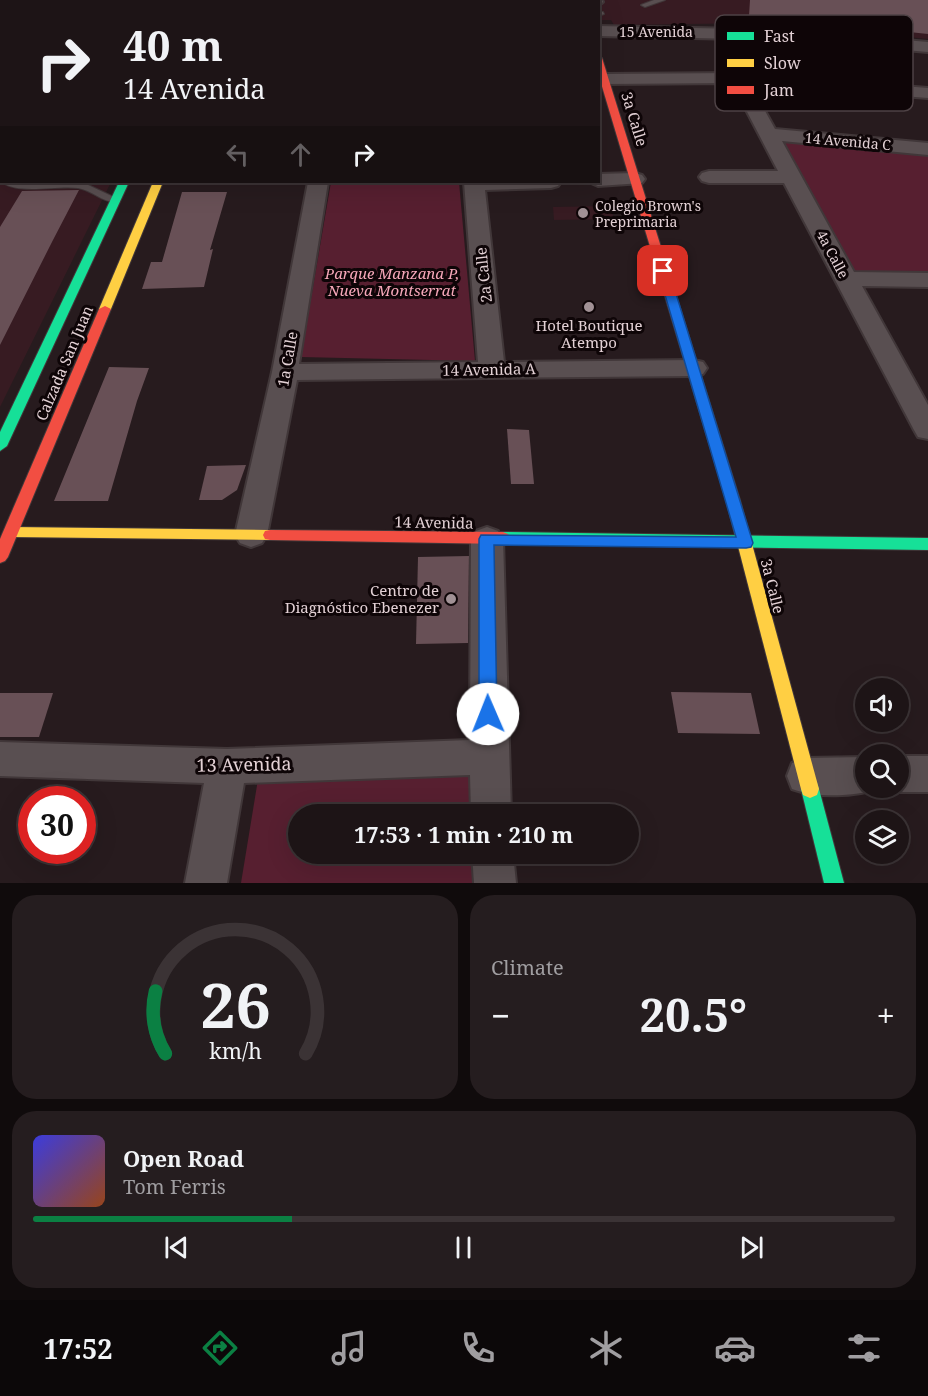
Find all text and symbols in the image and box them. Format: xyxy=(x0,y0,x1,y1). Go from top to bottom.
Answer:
legend xyxy=(715,15,913,111)
text: 40 m xyxy=(123,16,223,73)
street label: 15 Avenida xyxy=(619,22,693,41)
icon: right xyxy=(24,24,102,102)
text: Fast xyxy=(764,25,795,47)
text: Slow xyxy=(764,52,801,74)
text: 14 Avenida xyxy=(123,70,266,107)
text: Jam xyxy=(763,79,794,101)
street label: 3a Calle xyxy=(617,89,653,149)
street label: 14 Avenida C xyxy=(804,128,892,154)
icon: left xyxy=(221,138,254,171)
icon: ahead xyxy=(284,138,317,171)
icon: right xyxy=(347,138,380,171)
place label: Colegio Brown's Preprimaria xyxy=(595,196,701,231)
marker: Colegio Brown's Preprimaria xyxy=(576,206,590,220)
street label: 4a Calle xyxy=(812,227,854,281)
pin xyxy=(637,245,688,296)
street label: 2a Calle xyxy=(470,246,496,304)
icon: arrive xyxy=(646,254,679,287)
park label: Parque Manzana P, Nueva Montserrat xyxy=(324,263,459,300)
marker: Hotel Boutique Atempo xyxy=(582,300,596,314)
street label: Calzada San Juan xyxy=(31,302,97,424)
place label: Hotel Boutique Atempo xyxy=(535,315,643,352)
street label: 1a Calle xyxy=(272,330,302,388)
street label: 14 Avenida A xyxy=(442,358,536,380)
street label: 14 Avenida xyxy=(394,511,474,533)
street label: 3a Calle xyxy=(757,557,789,615)
place label: Centro de Diagnóstico Ebenezer xyxy=(285,580,439,617)
marker: Centro de Diagnóstico Ebenezer xyxy=(444,592,458,606)
map controls xyxy=(855,678,909,864)
button: sound xyxy=(855,678,909,732)
position arrow xyxy=(456,682,520,746)
button: search xyxy=(855,744,909,798)
street label: 13 Avenida xyxy=(196,751,292,777)
speed limit sign: 30 xyxy=(18,786,96,864)
button: layers xyxy=(855,810,909,864)
text: 17:53 · 1 min · 210 m xyxy=(354,819,573,849)
text: Climate xyxy=(491,954,564,981)
text: 26 xyxy=(200,961,270,1046)
text: 20.5° xyxy=(640,984,747,1045)
text: − xyxy=(491,993,510,1038)
text: + xyxy=(877,993,895,1038)
text: km/h xyxy=(209,1036,262,1065)
text: Open Road xyxy=(123,1143,244,1173)
text: Tom Ferris xyxy=(123,1173,226,1200)
icon: previous xyxy=(160,1231,193,1264)
icon: pause xyxy=(447,1231,480,1264)
icon: next xyxy=(735,1231,768,1264)
icon: directions xyxy=(199,1327,241,1369)
icon: music xyxy=(328,1327,370,1369)
icon: phone xyxy=(457,1327,499,1369)
icon: climate xyxy=(585,1327,627,1369)
icon: car xyxy=(714,1327,756,1369)
icon: filters xyxy=(843,1327,885,1369)
text: 17:52 xyxy=(43,1330,113,1367)

